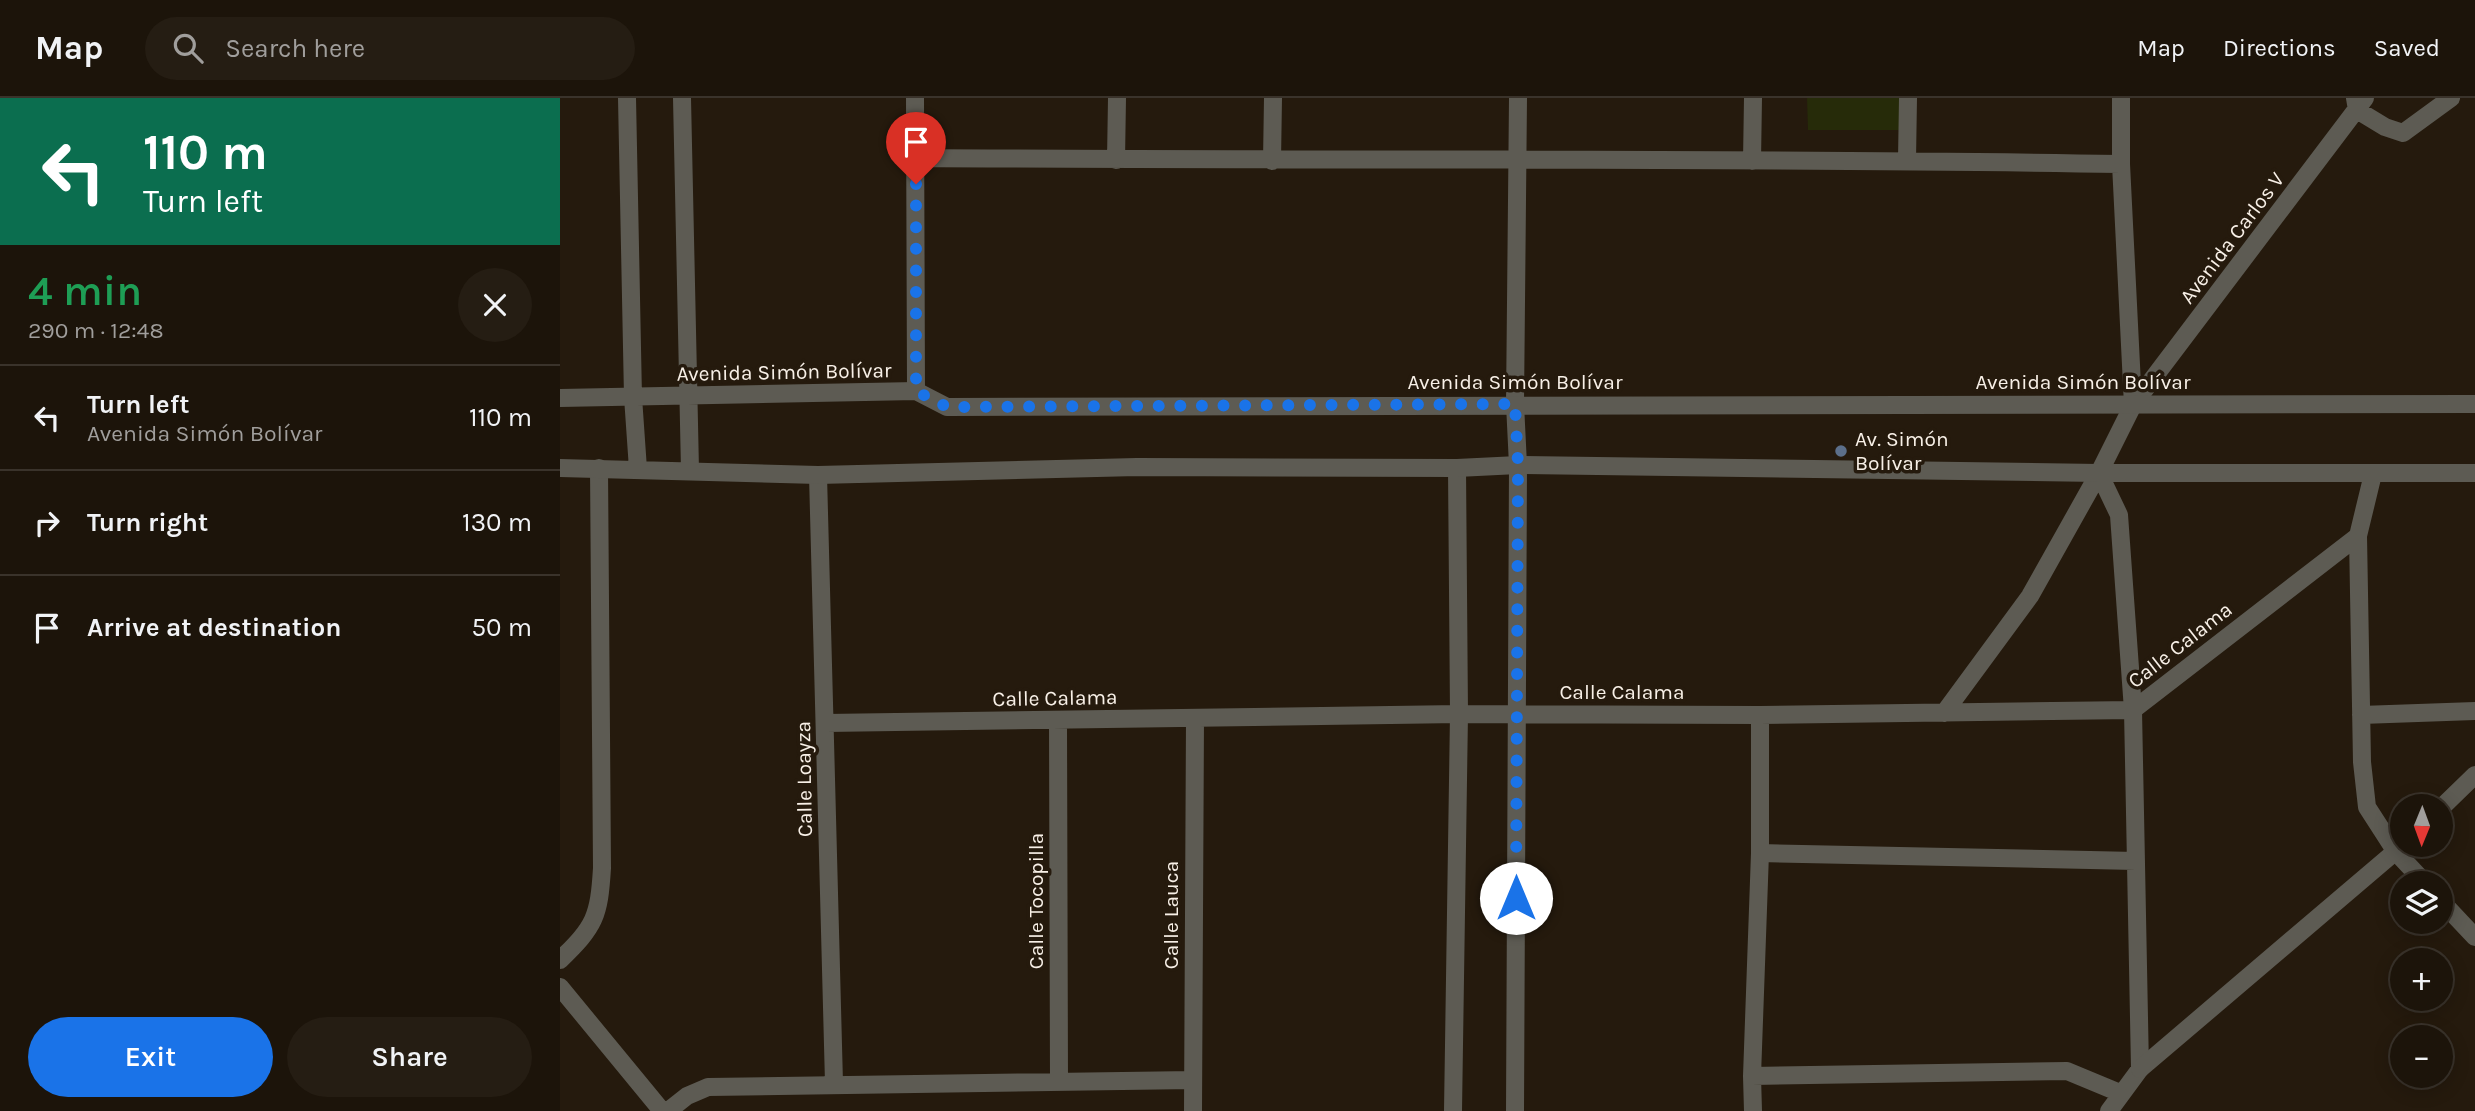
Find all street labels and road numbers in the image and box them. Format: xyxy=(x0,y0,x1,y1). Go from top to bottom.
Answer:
street label: Avenida Carlos V xyxy=(2175,168,2289,308)
street label: Avenida Simón Bolívar xyxy=(676,358,892,386)
street label: Avenida Simón Bolívar xyxy=(1408,370,1623,394)
street label: Avenida Simón Bolívar xyxy=(1976,370,2191,394)
street label: Calle Calama xyxy=(2123,597,2237,693)
street label: Calle Calama xyxy=(1559,680,1685,704)
street label: Calle Calama xyxy=(992,685,1118,711)
street label: Calle Loayza xyxy=(791,721,817,837)
street label: Calle Tocopilla xyxy=(1024,833,1048,969)
street label: Calle Lauca xyxy=(1159,861,1183,969)

